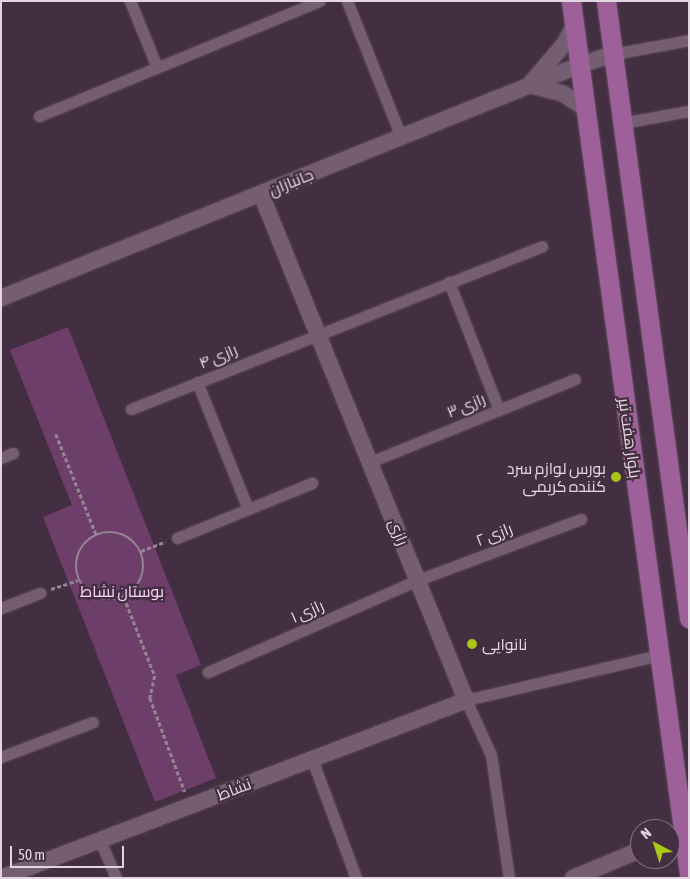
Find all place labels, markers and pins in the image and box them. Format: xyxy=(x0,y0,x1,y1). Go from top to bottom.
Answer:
place label: بورس لوازم سرد کننده کریمی xyxy=(507,458,606,496)
marker: بورس لوازم سرد کننده کریمی xyxy=(610,471,622,483)
place label: نانوایی xyxy=(482,634,527,654)
marker: نانوایی xyxy=(466,638,478,650)

